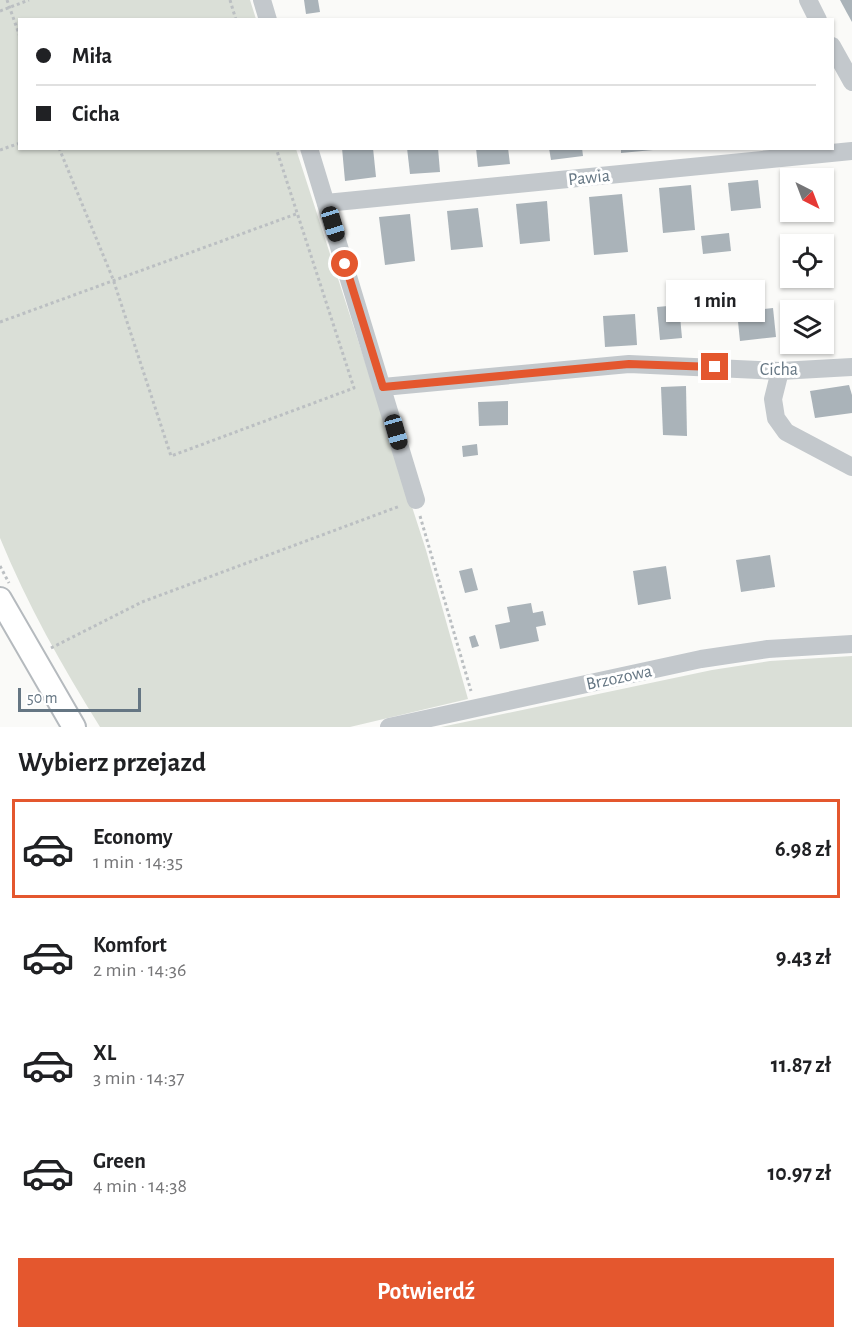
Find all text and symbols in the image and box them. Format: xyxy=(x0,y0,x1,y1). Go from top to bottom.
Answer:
text: Miła xyxy=(72,45,112,67)
text: Cicha xyxy=(72,103,120,125)
street label: Pawia xyxy=(567,167,611,189)
north arrow xyxy=(780,168,834,222)
map controls xyxy=(780,168,834,354)
car xyxy=(319,204,347,244)
button: locate xyxy=(780,234,834,288)
route start xyxy=(331,250,358,277)
callout: 1 min xyxy=(666,280,764,322)
text: 1 min xyxy=(694,291,737,311)
button: layers xyxy=(780,300,834,354)
route end xyxy=(701,353,728,380)
street label: Cicha xyxy=(760,361,798,379)
car xyxy=(382,412,410,452)
street label: Brzozowa xyxy=(585,662,654,694)
scale bar xyxy=(18,685,141,712)
text: 50 m xyxy=(27,690,58,706)
text: Wybierz przejazd xyxy=(18,749,206,776)
icon: car xyxy=(21,822,75,876)
text: Economy xyxy=(93,826,173,848)
text: 6.98 zł xyxy=(775,838,831,860)
text: 1 min · 14:35 xyxy=(93,852,183,872)
icon: car xyxy=(21,930,75,984)
text: Komfort xyxy=(93,934,167,956)
text: 9.43 zł xyxy=(776,946,831,968)
text: 2 min · 14:36 xyxy=(93,960,186,980)
icon: car xyxy=(21,1038,75,1092)
text: XL xyxy=(93,1042,116,1064)
text: 11.87 zł xyxy=(771,1054,831,1076)
text: 3 min · 14:37 xyxy=(93,1068,185,1088)
icon: car xyxy=(21,1146,75,1200)
text: Green xyxy=(93,1150,146,1172)
text: 10.97 zł xyxy=(767,1162,831,1184)
text: 4 min · 14:38 xyxy=(93,1176,187,1196)
button: Potwierdź xyxy=(18,1258,834,1327)

